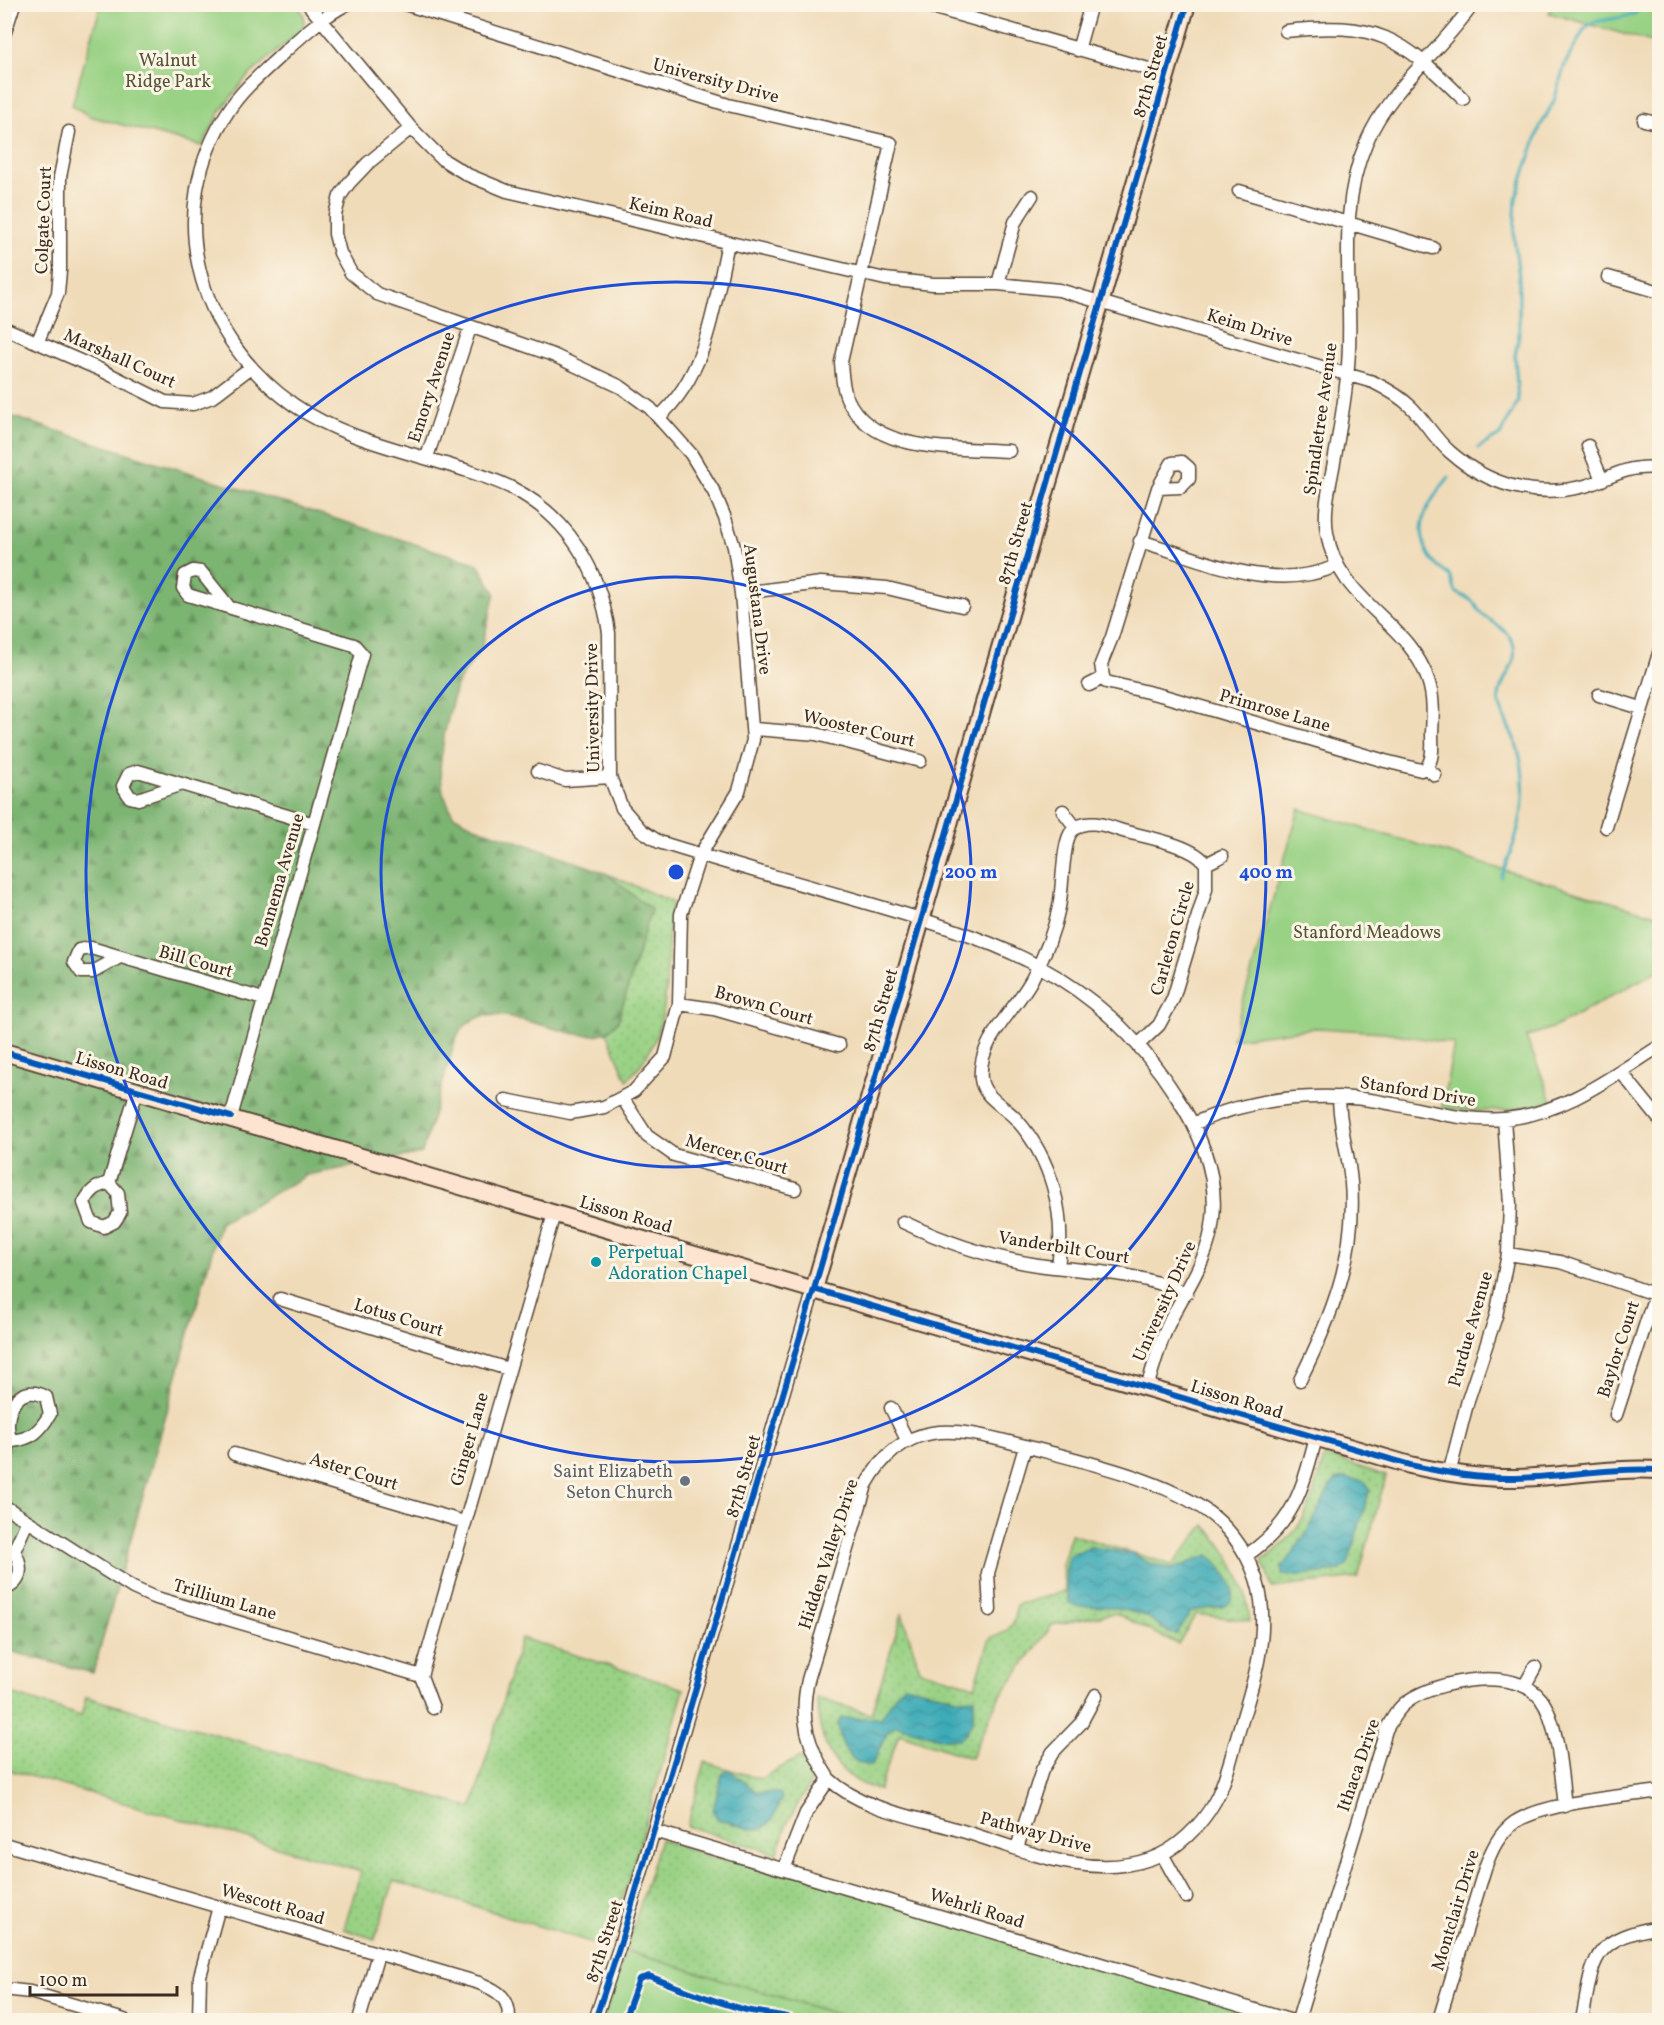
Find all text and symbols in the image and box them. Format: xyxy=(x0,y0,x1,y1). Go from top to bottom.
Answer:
street label: 87th Street xyxy=(1128,32,1175,121)
park label: Walnut Ridge Park xyxy=(125,49,211,95)
street label: University Drive xyxy=(650,53,782,110)
street label: Colgate Court xyxy=(30,166,59,274)
street label: Keim Road xyxy=(626,192,715,235)
street label: Keim Drive xyxy=(1203,303,1296,353)
street label: Marshall Court xyxy=(59,323,179,395)
street label: Emory Avenue xyxy=(403,329,462,446)
street label: Spindletree Avenue xyxy=(1298,341,1345,497)
street label: 87th Street xyxy=(993,499,1040,588)
street label: Augustana Drive xyxy=(736,542,777,676)
street label: University Drive xyxy=(580,643,607,773)
street label: Primrose Lane xyxy=(1216,684,1333,739)
street label: Wooster Court xyxy=(800,704,917,755)
street label: Bonnema Avenue xyxy=(249,811,312,950)
text: 200 m xyxy=(945,861,997,886)
text: 400 m xyxy=(1239,861,1293,886)
centre of rings xyxy=(666,862,686,882)
street label: Carleton Circle xyxy=(1145,878,1202,999)
park label: Stanford Meadows xyxy=(1293,921,1441,946)
street label: Bill Court xyxy=(155,940,236,985)
street label: 87th Street xyxy=(858,966,905,1055)
street label: Brown Court xyxy=(711,980,816,1032)
street label: Lisson Road xyxy=(72,1046,171,1097)
street label: Stanford Drive xyxy=(1358,1071,1477,1114)
street label: Mercer Court xyxy=(682,1129,791,1182)
street label: Lisson Road xyxy=(576,1190,675,1241)
street label: Vanderbilt Court xyxy=(996,1226,1131,1271)
street label: University Drive xyxy=(1128,1237,1203,1366)
place label: Perpetual Adoration Chapel xyxy=(608,1241,748,1287)
marker: Perpetual Adoration Chapel xyxy=(589,1255,603,1269)
street label: Purdue Avenue xyxy=(1443,1269,1500,1390)
street label: Lotus Court xyxy=(351,1293,447,1344)
street label: Baylor Court xyxy=(1592,1298,1647,1401)
street label: Lisson Road xyxy=(1187,1375,1286,1426)
street label: Ginger Lane xyxy=(445,1390,496,1489)
street label: 87th Street xyxy=(721,1432,768,1521)
street label: Aster Court xyxy=(306,1447,401,1498)
place label: Saint Elizabeth Seton Church xyxy=(553,1460,673,1506)
marker: Saint Elizabeth Seton Church xyxy=(678,1474,692,1488)
street label: Hidden Valley Drive xyxy=(793,1476,866,1633)
street label: Trillium Lane xyxy=(170,1574,279,1627)
street label: Ithaca Drive xyxy=(1332,1716,1387,1815)
street label: Pathway Drive xyxy=(977,1807,1094,1860)
street label: Montclair Drive xyxy=(1426,1847,1487,1974)
street label: Wescott Road xyxy=(218,1879,328,1932)
street label: Wehrli Road xyxy=(926,1883,1027,1936)
street label: 87th Street xyxy=(580,1897,631,1986)
scale bar xyxy=(30,1959,177,1997)
text: 100 m xyxy=(39,1969,88,1994)

